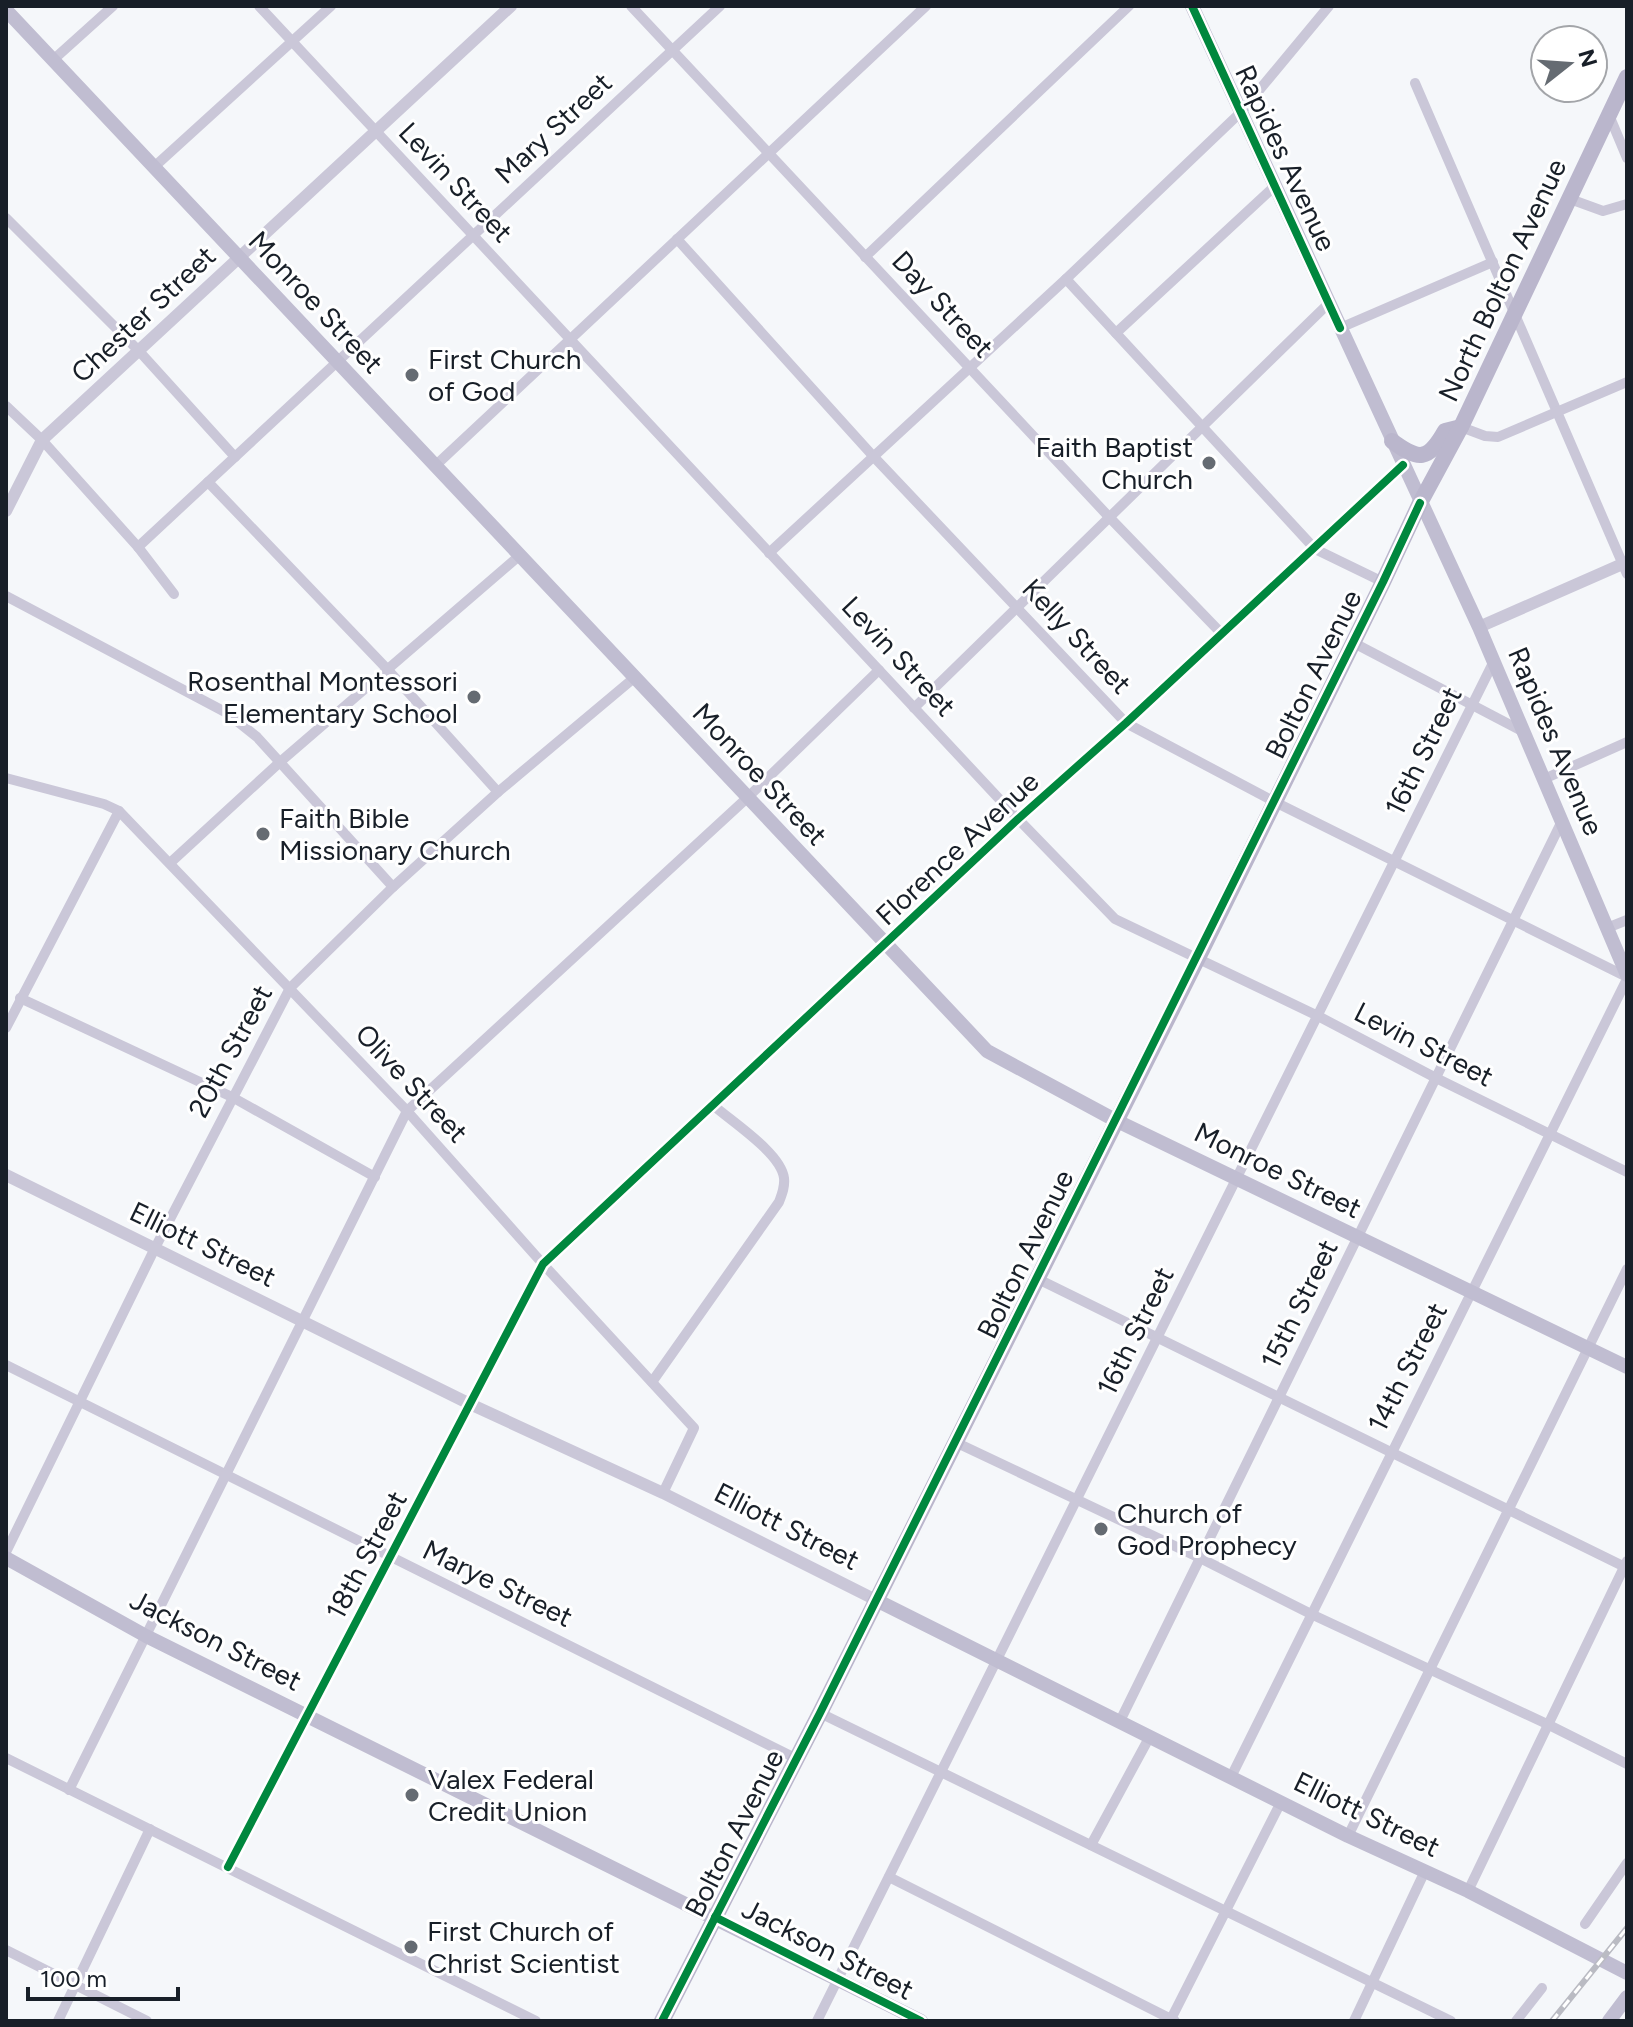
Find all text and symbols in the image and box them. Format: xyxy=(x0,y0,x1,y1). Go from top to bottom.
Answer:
north arrow xyxy=(1529,24,1609,104)
text: N xyxy=(1572,46,1603,70)
street label: Rapides Avenue xyxy=(1228,60,1344,256)
street label: Mary Street xyxy=(487,65,619,191)
street label: Levin Street xyxy=(392,115,520,249)
street label: North Bolton Avenue xyxy=(1431,153,1573,407)
street label: Monroe Street xyxy=(242,224,390,380)
street label: Chester Street xyxy=(64,239,222,389)
street label: Day Street xyxy=(885,244,1001,364)
place label: First Church of God xyxy=(428,342,581,408)
marker: First Church of God xyxy=(403,366,421,384)
place label: Faith Baptist Church xyxy=(1035,430,1193,496)
marker: Faith Baptist Church xyxy=(1200,454,1218,472)
street label: Kelly Street xyxy=(1015,572,1139,700)
street label: Bolton Avenue xyxy=(1257,584,1369,764)
street label: Levin Street xyxy=(835,589,963,723)
street label: Rapides Avenue xyxy=(1501,642,1611,840)
place label: Rosenthal Montessori Elementary School xyxy=(187,664,458,730)
street label: 16th Street xyxy=(1377,681,1469,821)
marker: Rosenthal Montessori Elementary School xyxy=(465,688,483,706)
street label: Monroe Street xyxy=(686,696,834,852)
street label: Florence Avenue xyxy=(869,764,1045,932)
place label: Faith Bible Missionary Church xyxy=(279,801,511,867)
marker: Faith Bible Missionary Church xyxy=(254,825,272,843)
street label: 20th Street xyxy=(181,979,279,1123)
street label: Levin Street xyxy=(1349,994,1499,1094)
street label: Olive Street xyxy=(349,1017,475,1149)
street label: Monroe Street xyxy=(1189,1115,1367,1225)
street label: Bolton Avenue xyxy=(969,1164,1081,1344)
street label: Elliott Street xyxy=(124,1194,282,1294)
street label: 15th Street xyxy=(1253,1234,1345,1374)
street label: 16th Street xyxy=(1089,1261,1181,1401)
street label: 14th Street xyxy=(1360,1297,1454,1437)
street label: Elliott Street xyxy=(709,1475,865,1577)
street label: 18th Street xyxy=(318,1485,414,1625)
place label: Church of God Prophecy xyxy=(1117,1496,1297,1562)
marker: Church of God Prophecy xyxy=(1092,1520,1110,1538)
street label: Marye Street xyxy=(418,1532,578,1634)
street label: Jackson Street xyxy=(125,1582,307,1698)
street label: Bolton Avenue xyxy=(677,1744,791,1922)
place label: Valex Federal Credit Union xyxy=(428,1762,594,1828)
street label: Elliott Street xyxy=(1288,1764,1446,1864)
marker: Valex Federal Credit Union xyxy=(403,1786,421,1804)
street label: Jackson Street xyxy=(737,1891,919,2007)
place label: First Church of Christ Scientist xyxy=(427,1914,620,1980)
marker: First Church of Christ Scientist xyxy=(402,1938,420,1956)
scale bar xyxy=(28,1951,178,2001)
text: 100 m xyxy=(40,1964,107,1993)

